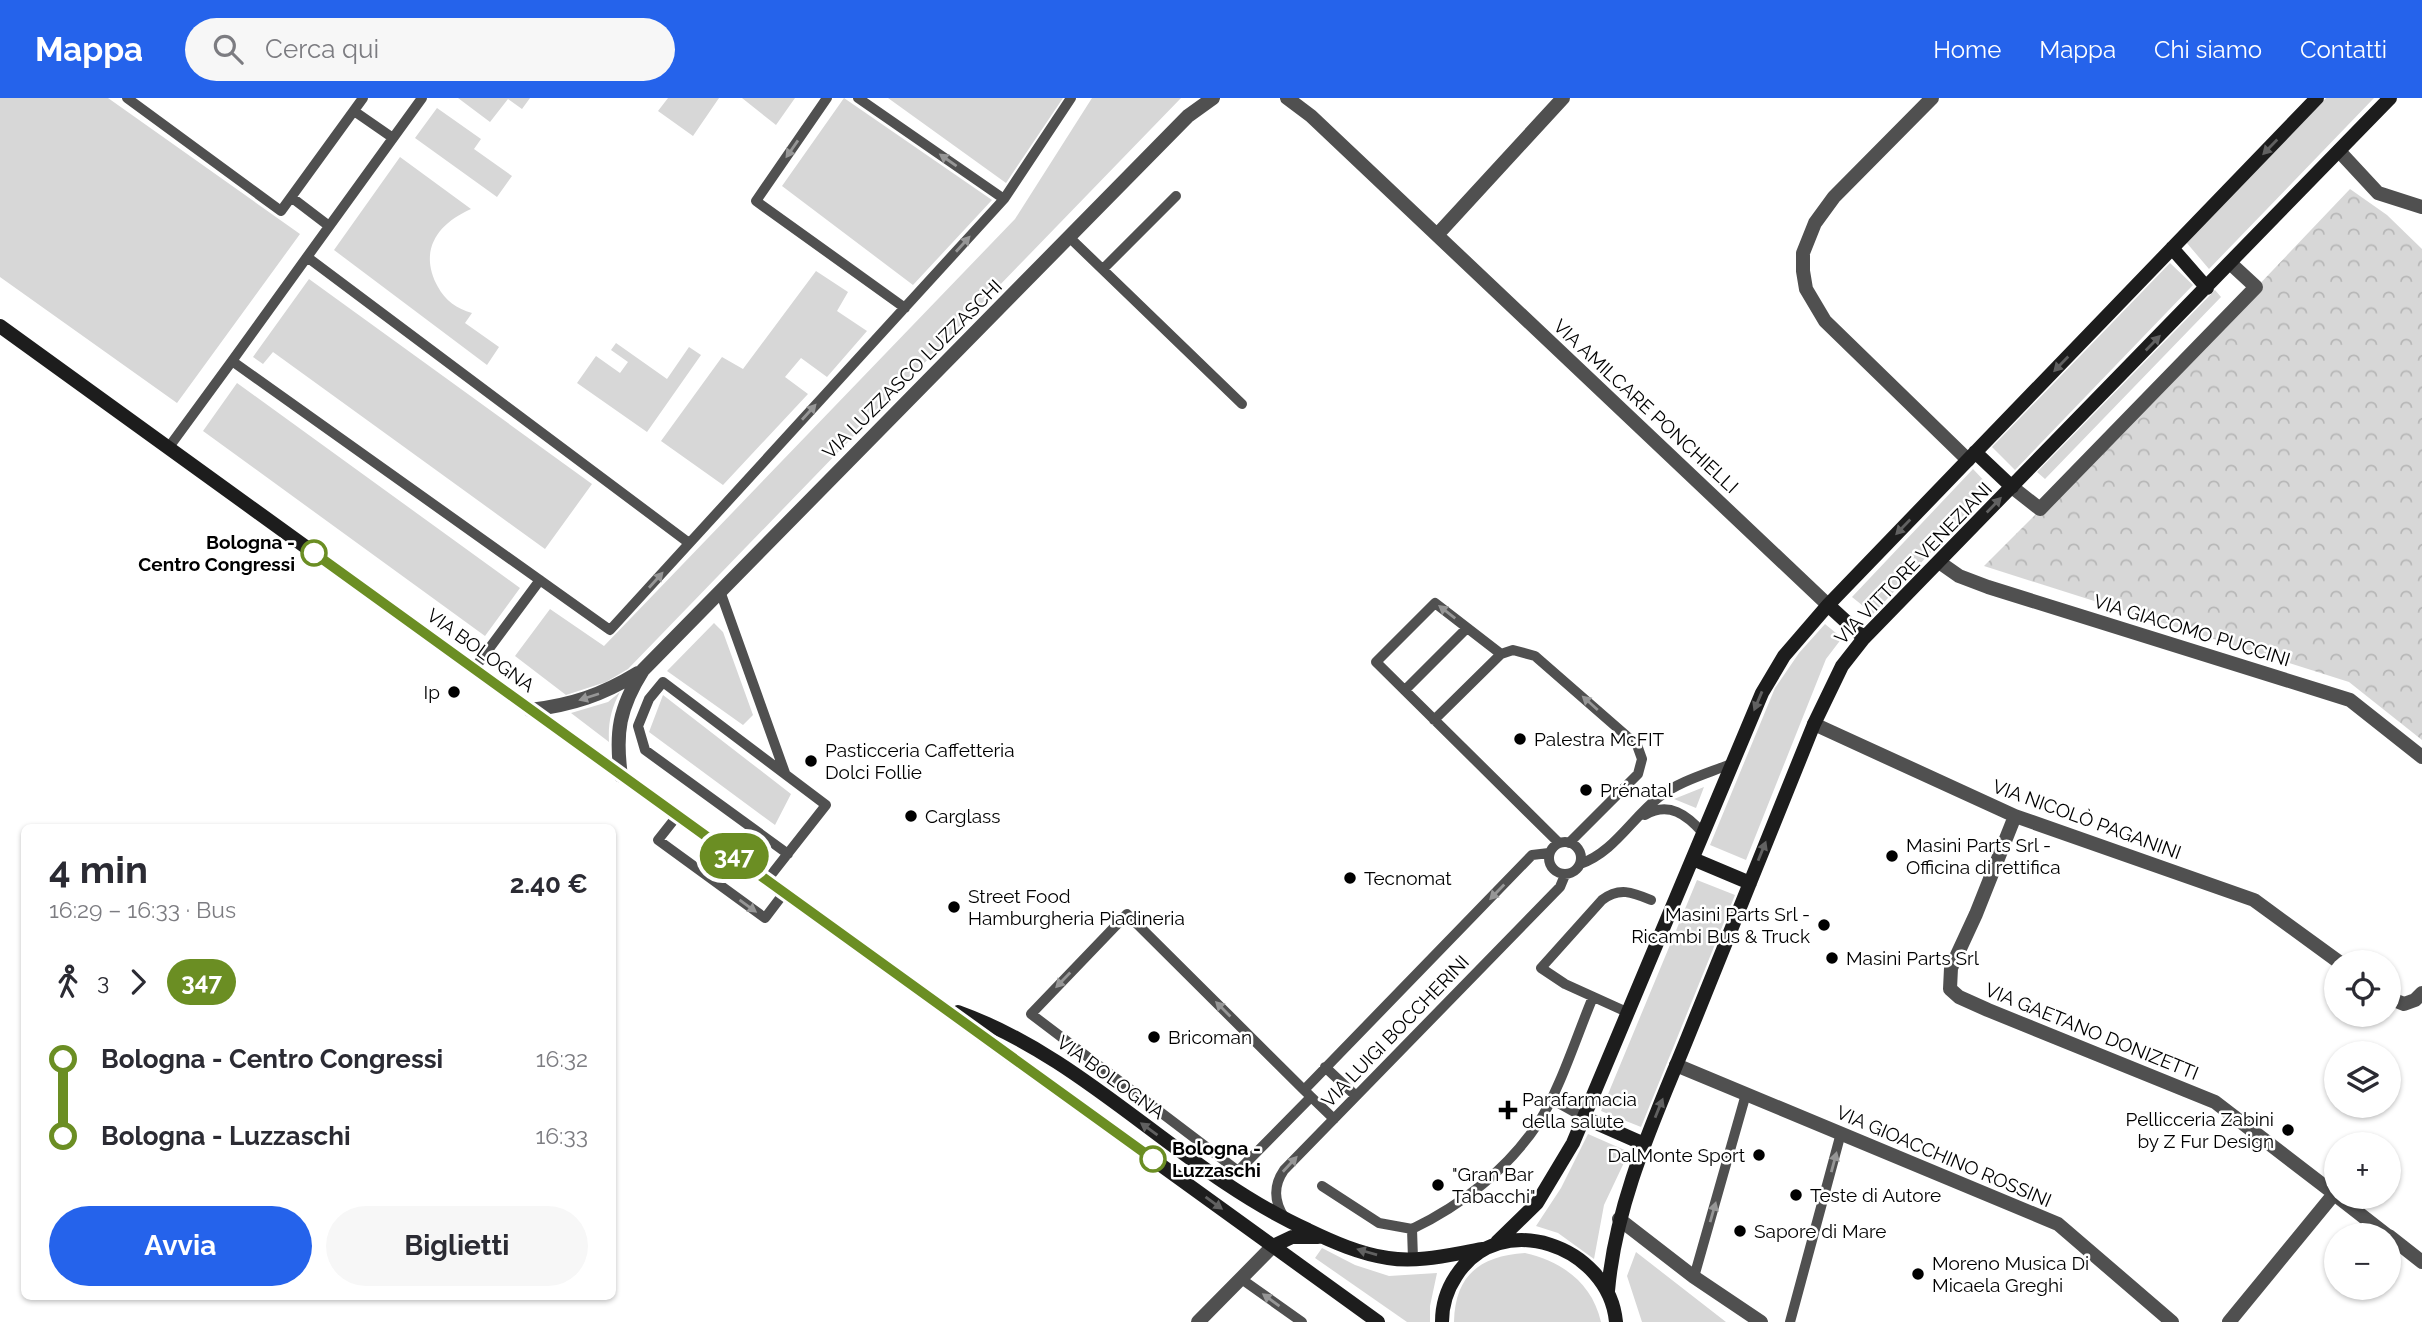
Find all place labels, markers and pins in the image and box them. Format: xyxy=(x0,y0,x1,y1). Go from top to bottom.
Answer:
place label: Bologna - Centro Congressi xyxy=(138,531,295,575)
marker: Bologna - Centro Congressi xyxy=(301,540,327,566)
place label: Ip xyxy=(424,681,440,703)
marker: Ip xyxy=(446,684,462,700)
place label: Palestra McFIT xyxy=(1534,728,1665,750)
marker: Palestra McFIT xyxy=(1512,731,1528,747)
place label: Pasticceria Caffetteria Dolci Follie xyxy=(825,739,1015,783)
marker: Pasticceria Caffetteria Dolci Follie xyxy=(803,753,819,769)
place label: Prénatal xyxy=(1600,779,1673,801)
marker: Prénatal xyxy=(1578,782,1594,798)
place label: Carglass xyxy=(925,805,1000,827)
marker: Carglass xyxy=(903,808,919,824)
place label: Masini Parts Srl - Officina di rettifica xyxy=(1906,834,2061,878)
marker: Masini Parts Srl - Officina di rettifica xyxy=(1884,848,1900,864)
place label: Tecnomat xyxy=(1364,867,1452,889)
marker: Tecnomat xyxy=(1342,870,1358,886)
place label: Street Food Hamburgheria Piadineria xyxy=(968,885,1185,929)
marker: Street Food Hamburgheria Piadineria xyxy=(946,899,962,915)
place label: Masini Parts Srl - Ricambi Bus & Truck xyxy=(1631,903,1810,947)
marker: Masini Parts Srl - Ricambi Bus & Truck xyxy=(1816,917,1832,933)
place label: Masini Parts Srl xyxy=(1846,947,1980,969)
marker: Masini Parts Srl xyxy=(1824,950,1840,966)
place label: Bricoman xyxy=(1168,1026,1252,1048)
marker: Bricoman xyxy=(1146,1029,1162,1045)
place label: Parafarmacia della salute xyxy=(1522,1088,1637,1132)
marker: Parafarmacia della salute xyxy=(1500,1102,1516,1118)
place label: Pellicceria Zabini by Z Fur Design xyxy=(2126,1108,2274,1152)
marker: Pellicceria Zabini by Z Fur Design xyxy=(2280,1122,2296,1138)
place label: Bologna - Luzzaschi xyxy=(1172,1137,1261,1181)
place label: DalMonte Sport xyxy=(1607,1144,1746,1166)
marker: Bologna - Luzzaschi xyxy=(1140,1146,1166,1172)
marker: DalMonte Sport xyxy=(1751,1147,1767,1163)
place label: "Gran Bar Tabacchi" xyxy=(1452,1163,1536,1207)
marker: "Gran Bar Tabacchi" xyxy=(1430,1177,1446,1193)
place label: Teste di Autore xyxy=(1810,1184,1941,1206)
marker: Teste di Autore xyxy=(1788,1187,1804,1203)
place label: Sapore di Mare xyxy=(1754,1220,1887,1242)
marker: Sapore di Mare xyxy=(1732,1223,1748,1239)
place label: Moreno Musica Di Micaela Greghi xyxy=(1932,1252,2089,1296)
marker: Moreno Musica Di Micaela Greghi xyxy=(1910,1266,1926,1282)

